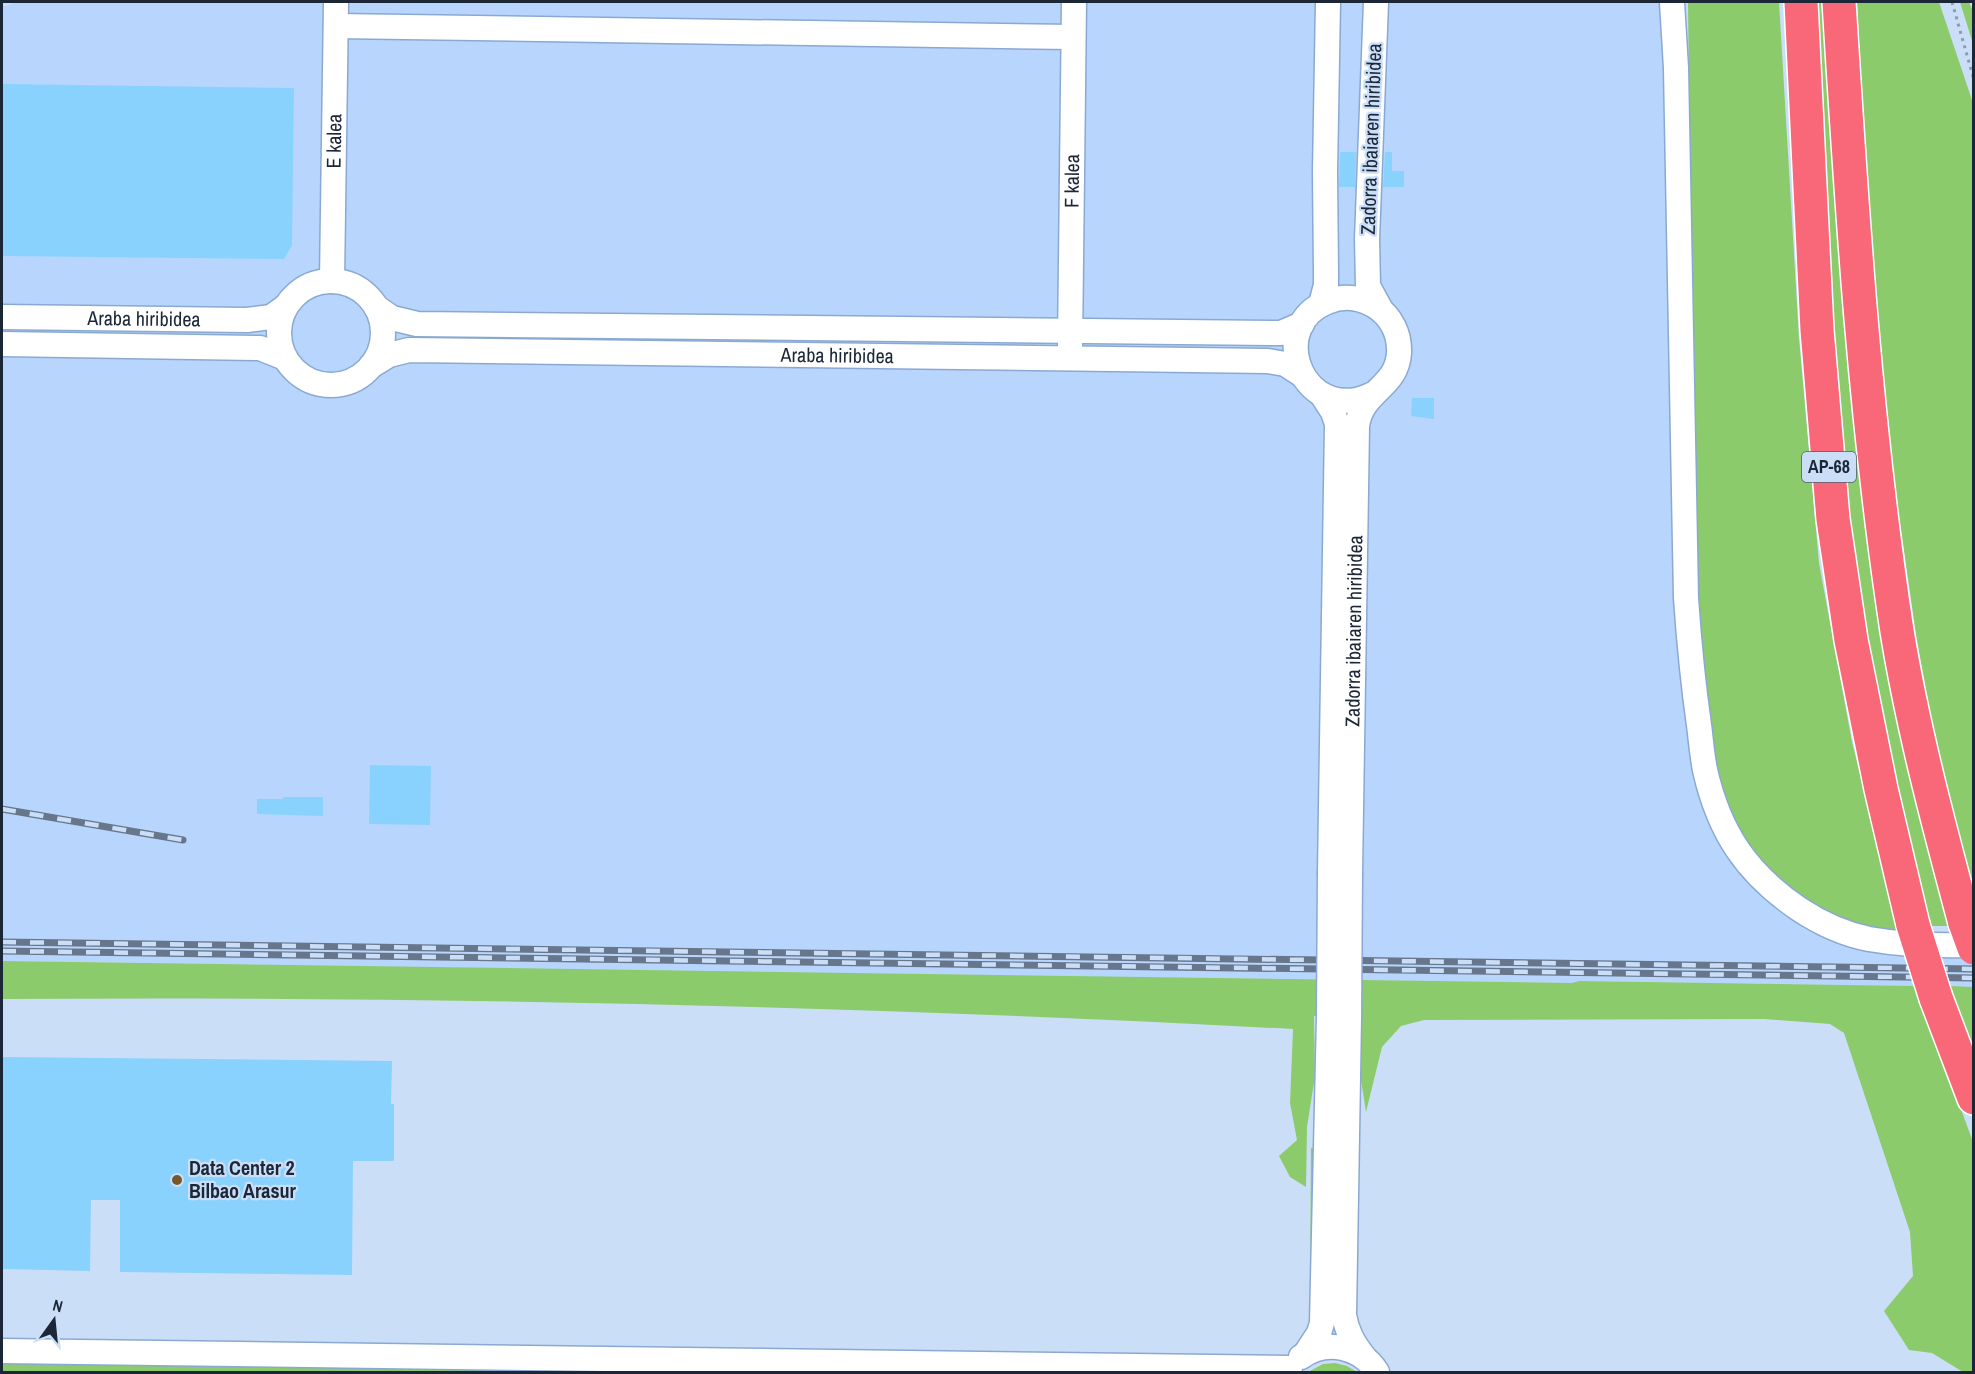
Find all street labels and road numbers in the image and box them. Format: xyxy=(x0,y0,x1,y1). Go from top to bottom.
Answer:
street label: Zadorra ibaiaren hiribidea xyxy=(1354,43,1387,235)
street label: E kalea xyxy=(320,113,347,169)
street label: F kalea xyxy=(1058,154,1085,208)
street label: Araba hiribidea xyxy=(86,304,201,332)
street label: Araba hiribidea xyxy=(780,341,894,369)
road number: AP-68 xyxy=(1802,452,1856,482)
street label: Zadorra ibaiaren hiribidea xyxy=(1338,535,1368,727)

